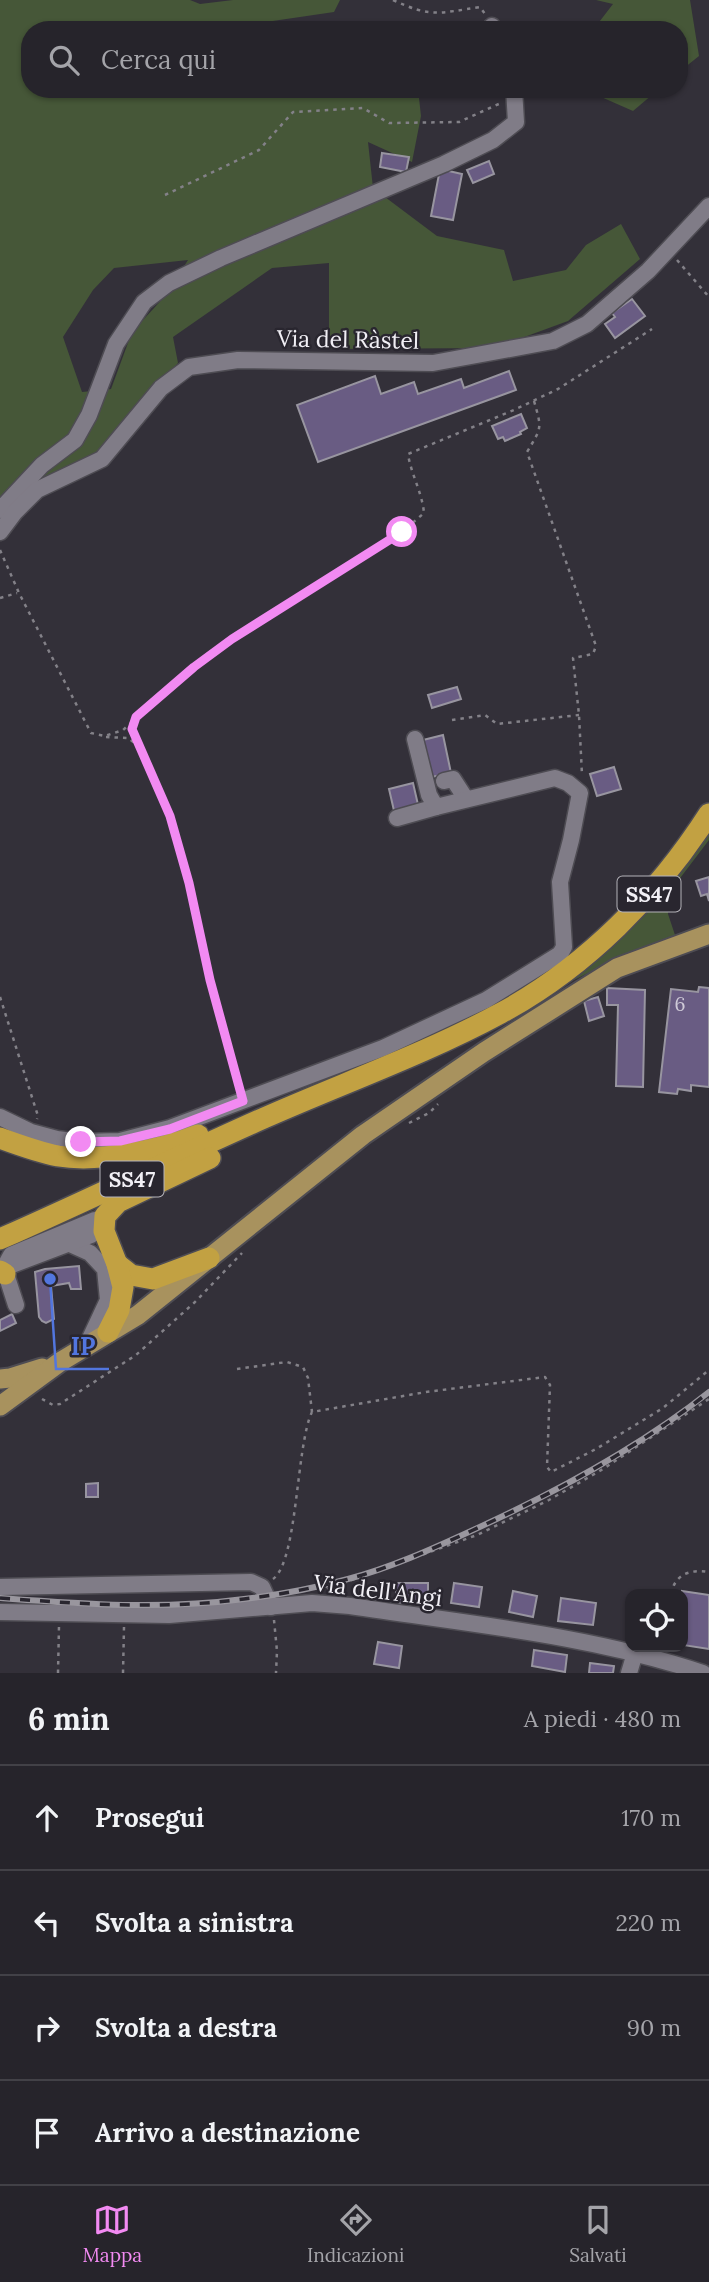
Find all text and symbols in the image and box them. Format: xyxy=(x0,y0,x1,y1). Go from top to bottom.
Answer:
search box xyxy=(21,21,688,98)
icon: search xyxy=(45,41,83,79)
text: Cerca qui xyxy=(101,43,216,76)
street label: Via del Ràstel xyxy=(276,323,419,355)
route start xyxy=(386,516,417,547)
road number: SS47 xyxy=(618,876,680,912)
house number: 6 xyxy=(675,992,686,1016)
route end xyxy=(65,1126,96,1157)
road number: SS47 xyxy=(100,1162,164,1196)
callout: IP xyxy=(56,1324,109,1369)
text: IP xyxy=(71,1331,95,1362)
street label: Via dell'Angi xyxy=(311,1568,444,1612)
map controls xyxy=(625,1589,688,1652)
button: locate xyxy=(625,1589,688,1652)
text: 6 min xyxy=(28,1700,110,1738)
text: A piedi · 480 m xyxy=(524,1704,681,1733)
icon: ahead xyxy=(28,1799,66,1837)
text: Prosegui xyxy=(95,1801,204,1834)
text: 170 m xyxy=(621,1803,681,1832)
icon: left xyxy=(28,1904,66,1942)
text: Svolta a sinistra xyxy=(95,1906,294,1939)
text: 220 m xyxy=(615,1908,681,1937)
icon: right xyxy=(28,2009,66,2047)
text: Svolta a destra xyxy=(95,2011,277,2044)
text: 90 m xyxy=(627,2013,681,2042)
icon: arrive xyxy=(28,2114,66,2152)
text: Arrivo a destinazione xyxy=(95,2116,360,2149)
tab: Mappa xyxy=(82,2201,142,2267)
tab: Indicazioni xyxy=(307,2201,404,2267)
tab: Salvati xyxy=(569,2201,627,2267)

